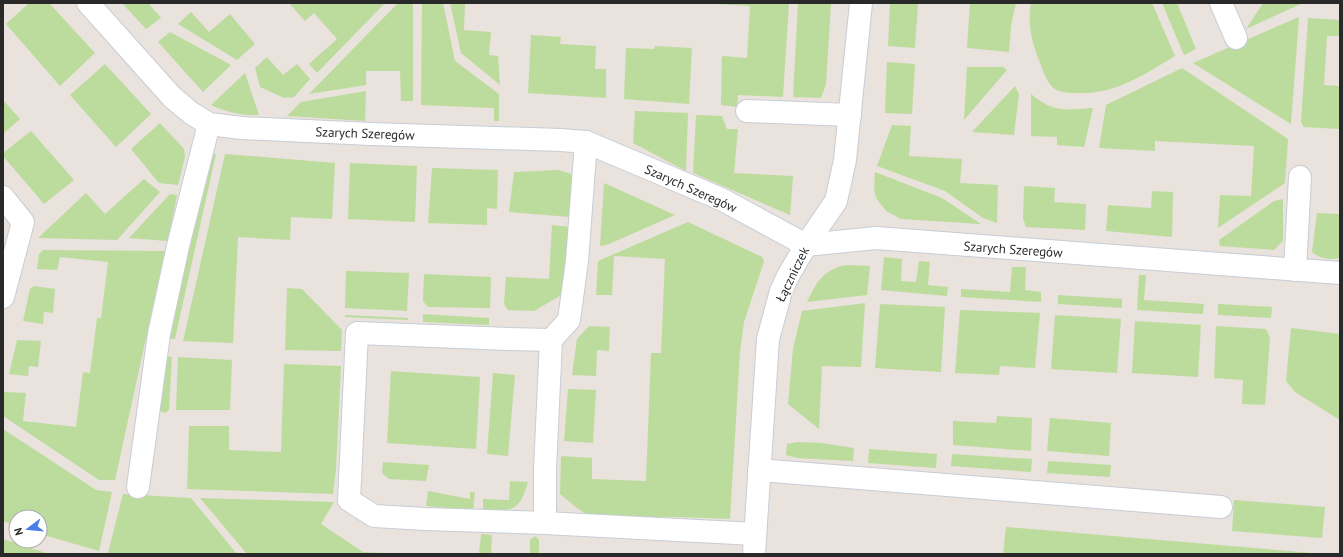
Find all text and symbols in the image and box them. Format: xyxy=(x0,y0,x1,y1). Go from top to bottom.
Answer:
street label: Szarych Szeregów xyxy=(315,123,415,144)
street label: Szarych Szeregów xyxy=(642,160,740,217)
street label: Szarych Szeregów xyxy=(963,238,1064,261)
street label: Łączniczek xyxy=(772,243,813,304)
north arrow xyxy=(8,509,48,549)
text: N xyxy=(11,526,26,537)

